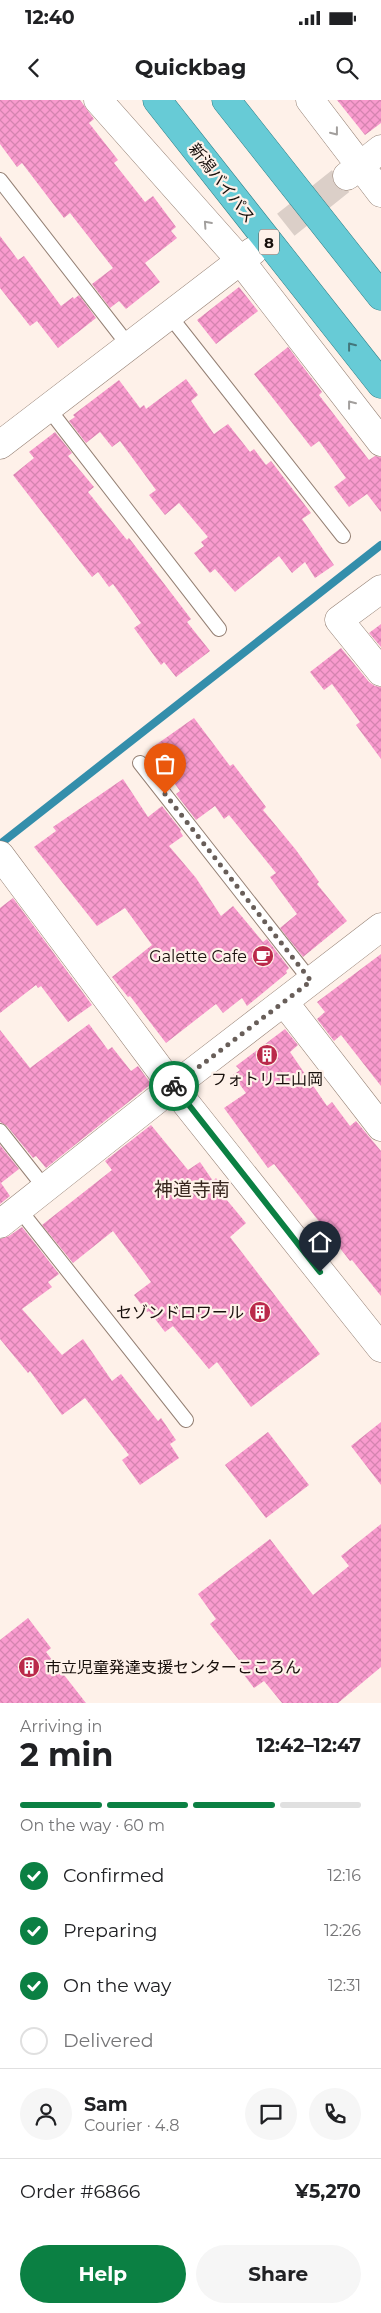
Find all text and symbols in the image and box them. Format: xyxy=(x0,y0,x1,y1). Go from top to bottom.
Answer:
text: 12:40 xyxy=(25,6,75,29)
icon: back xyxy=(20,54,48,82)
text: Quickbag xyxy=(135,54,246,81)
icon: search xyxy=(333,54,361,82)
one-way arrow xyxy=(330,126,338,135)
street label: 新潟バイパス xyxy=(185,139,259,227)
one-way arrow xyxy=(204,220,213,229)
road number: 8 xyxy=(259,230,279,254)
one-way arrow xyxy=(348,343,356,352)
one-way arrow xyxy=(348,400,357,409)
pin xyxy=(144,743,186,794)
icon: bag xyxy=(151,750,179,778)
cafe icon: Galette Cafe xyxy=(251,944,275,968)
place label: Galette Cafe xyxy=(149,947,247,966)
building icon: フォトリエ山岡 xyxy=(255,1043,279,1067)
courier xyxy=(149,1061,199,1111)
place label: フォトリエ山岡 xyxy=(211,1070,323,1089)
icon: bike xyxy=(160,1072,188,1100)
district label: 神道寺南 xyxy=(154,1178,230,1201)
pin xyxy=(299,1221,341,1272)
icon: home xyxy=(306,1228,334,1256)
building icon: セゾンドロワール xyxy=(248,1300,272,1324)
place label: セゾンドロワール xyxy=(116,1303,244,1322)
building icon: 市立児童発達支援センターこころん xyxy=(17,1655,41,1679)
place label: 市立児童発達支援センターこころん xyxy=(45,1658,301,1677)
text: Arriving in xyxy=(20,1717,102,1736)
text: 12:42–12:47 xyxy=(256,1734,361,1757)
text: 2 min xyxy=(20,1735,113,1774)
text: On the way · 60 m xyxy=(20,1816,165,1835)
icon: check xyxy=(20,1862,48,1890)
text: Confirmed xyxy=(63,1864,164,1887)
text: 12:16 xyxy=(327,1866,361,1885)
icon: check xyxy=(20,1917,48,1945)
text: Preparing xyxy=(63,1919,158,1942)
text: 12:26 xyxy=(324,1921,361,1940)
icon: check xyxy=(20,1972,48,2000)
text: On the way xyxy=(63,1974,171,1997)
text: 12:31 xyxy=(328,1976,361,1995)
text: Delivered xyxy=(63,2029,154,2052)
button: person xyxy=(20,2088,72,2140)
button: chat xyxy=(245,2088,297,2140)
button: phone xyxy=(309,2088,361,2140)
text: Sam xyxy=(84,2093,128,2116)
text: Courier · 4.8 xyxy=(84,2116,180,2135)
text: Order #6866 xyxy=(20,2180,140,2203)
text: ¥5,270 xyxy=(295,2180,361,2203)
button: Help xyxy=(20,2245,186,2303)
button: Share xyxy=(196,2245,361,2303)

